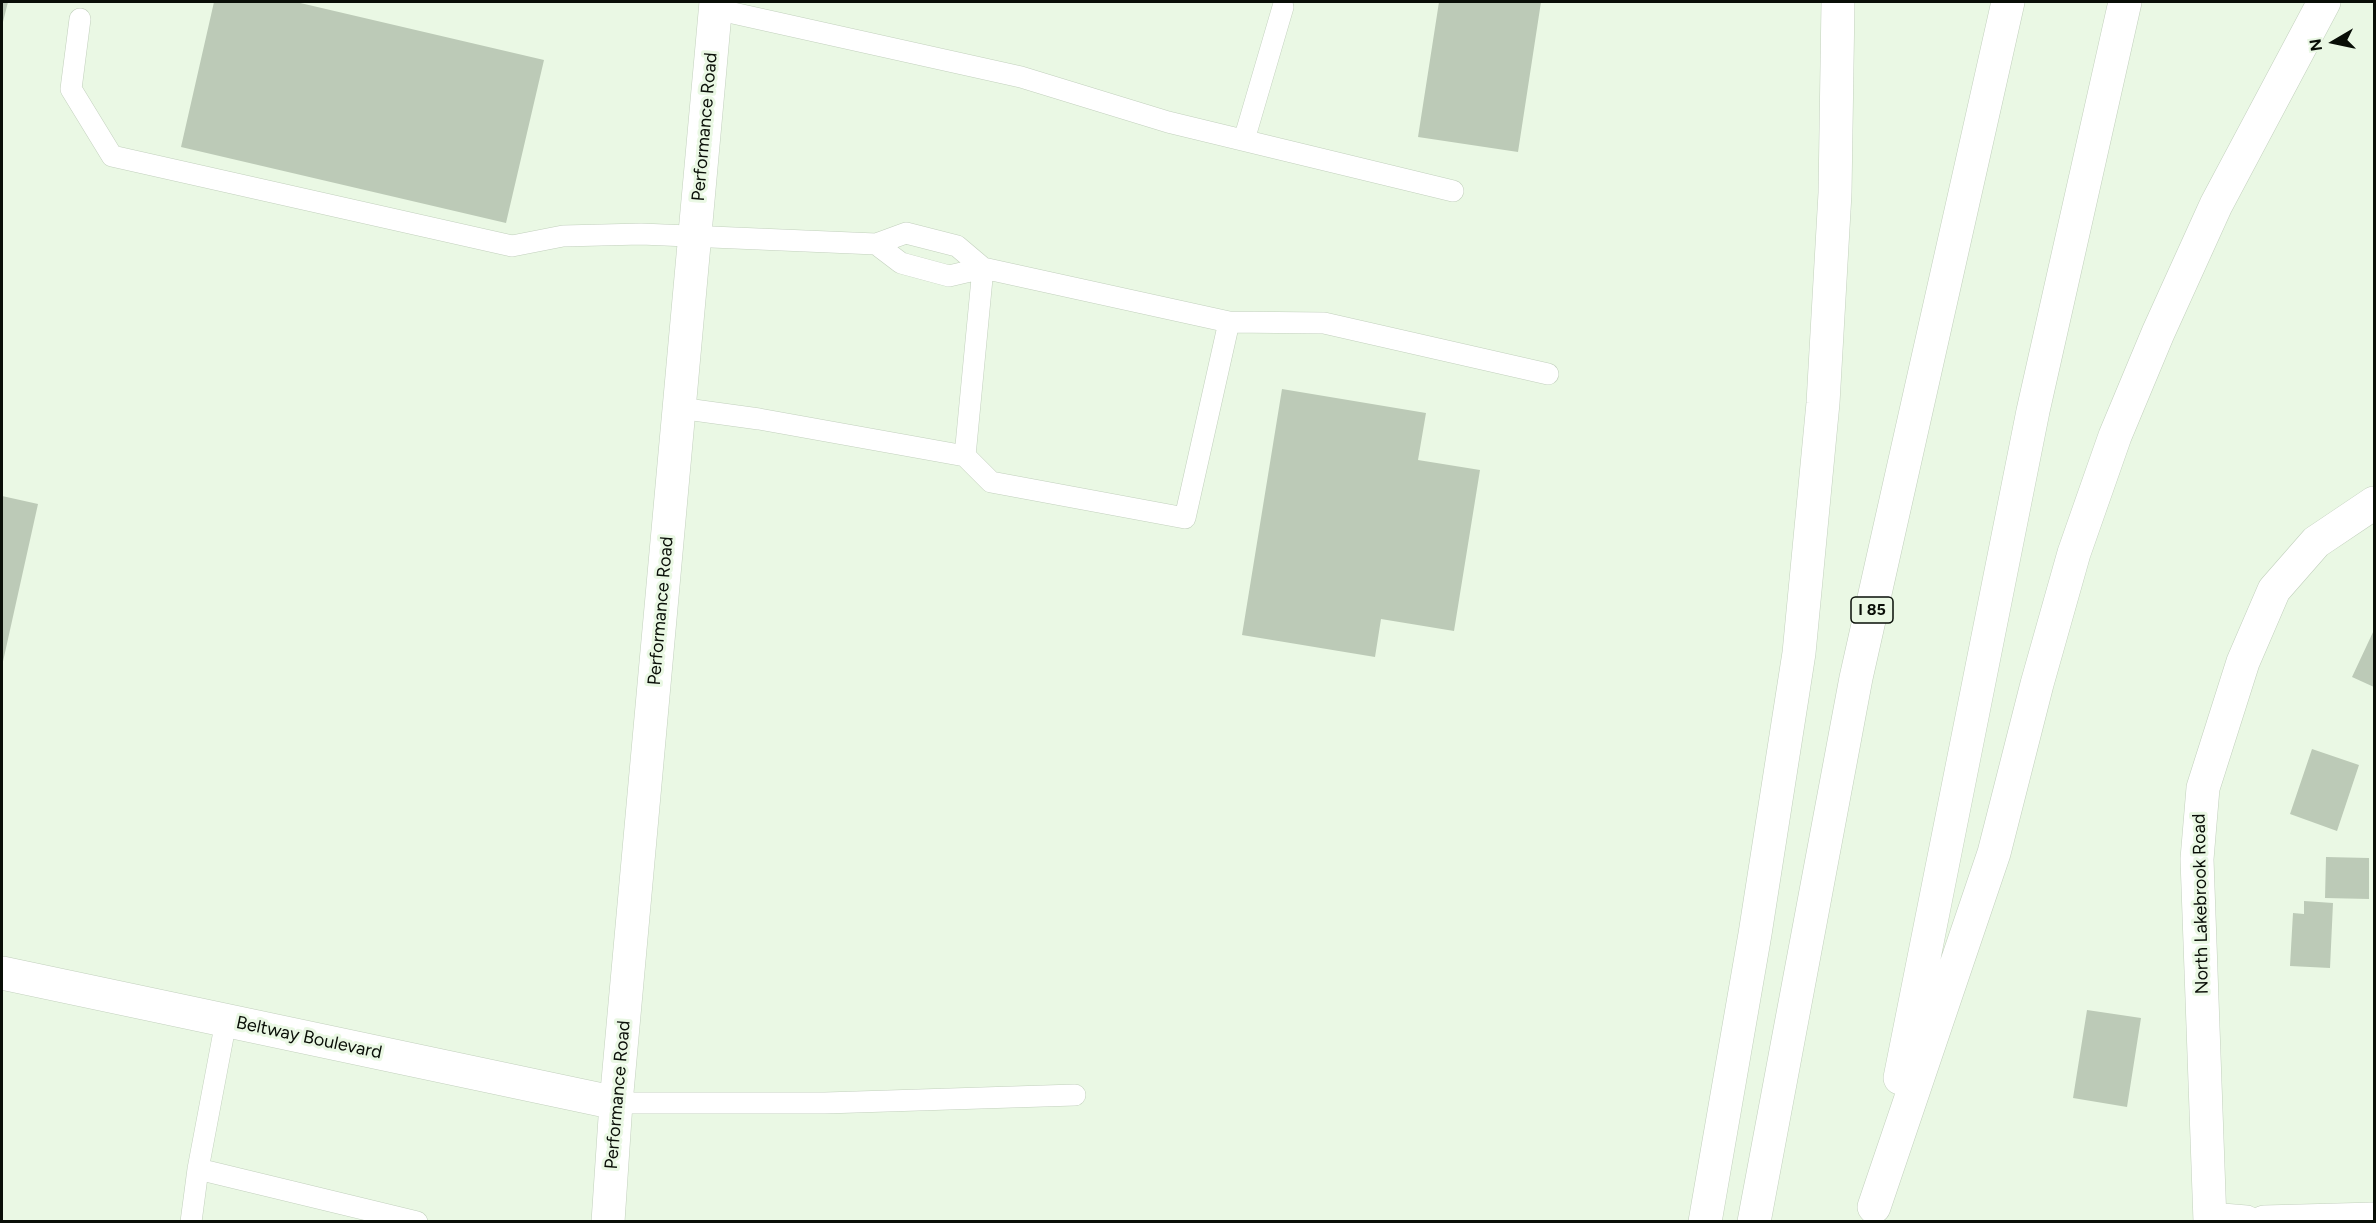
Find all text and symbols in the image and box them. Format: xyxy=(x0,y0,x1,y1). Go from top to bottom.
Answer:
north arrow xyxy=(2304,12,2364,72)
text: N xyxy=(2305,37,2326,52)
street label: Performance Road xyxy=(688,52,722,202)
street label: Performance Road xyxy=(644,536,678,686)
road number: I 85 xyxy=(1851,597,1893,623)
street label: North Lakebrook Road xyxy=(2189,813,2213,995)
street label: Beltway Boulevard xyxy=(234,1012,384,1064)
street label: Performance Road xyxy=(601,1020,635,1170)

